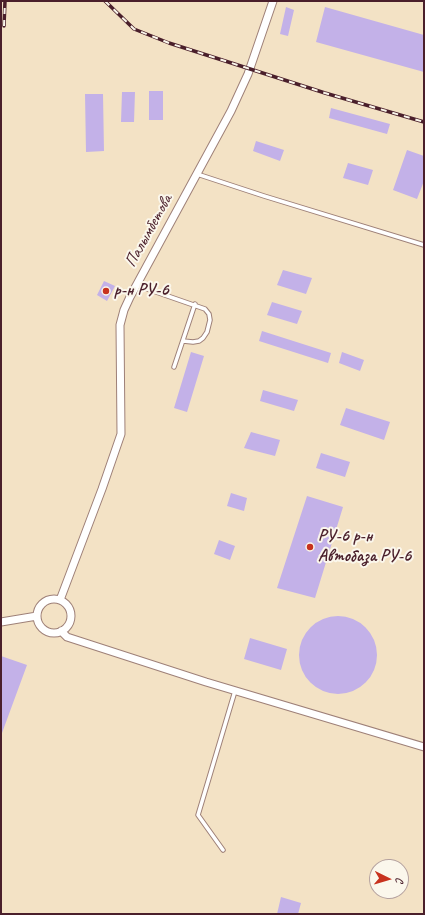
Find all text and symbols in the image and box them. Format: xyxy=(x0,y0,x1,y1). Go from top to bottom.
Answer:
street label: Палымбетова xyxy=(121,191,177,271)
place label: р-н РУ-6 xyxy=(114,281,168,301)
marker: р-н РУ-6 xyxy=(101,286,111,296)
place label: РУ-6 р-н Автобаза РУ-6 xyxy=(318,527,411,567)
marker: РУ-6 р-н Автобаза РУ-6 xyxy=(305,542,315,552)
north arrow xyxy=(369,859,409,899)
text: С xyxy=(393,877,407,883)

